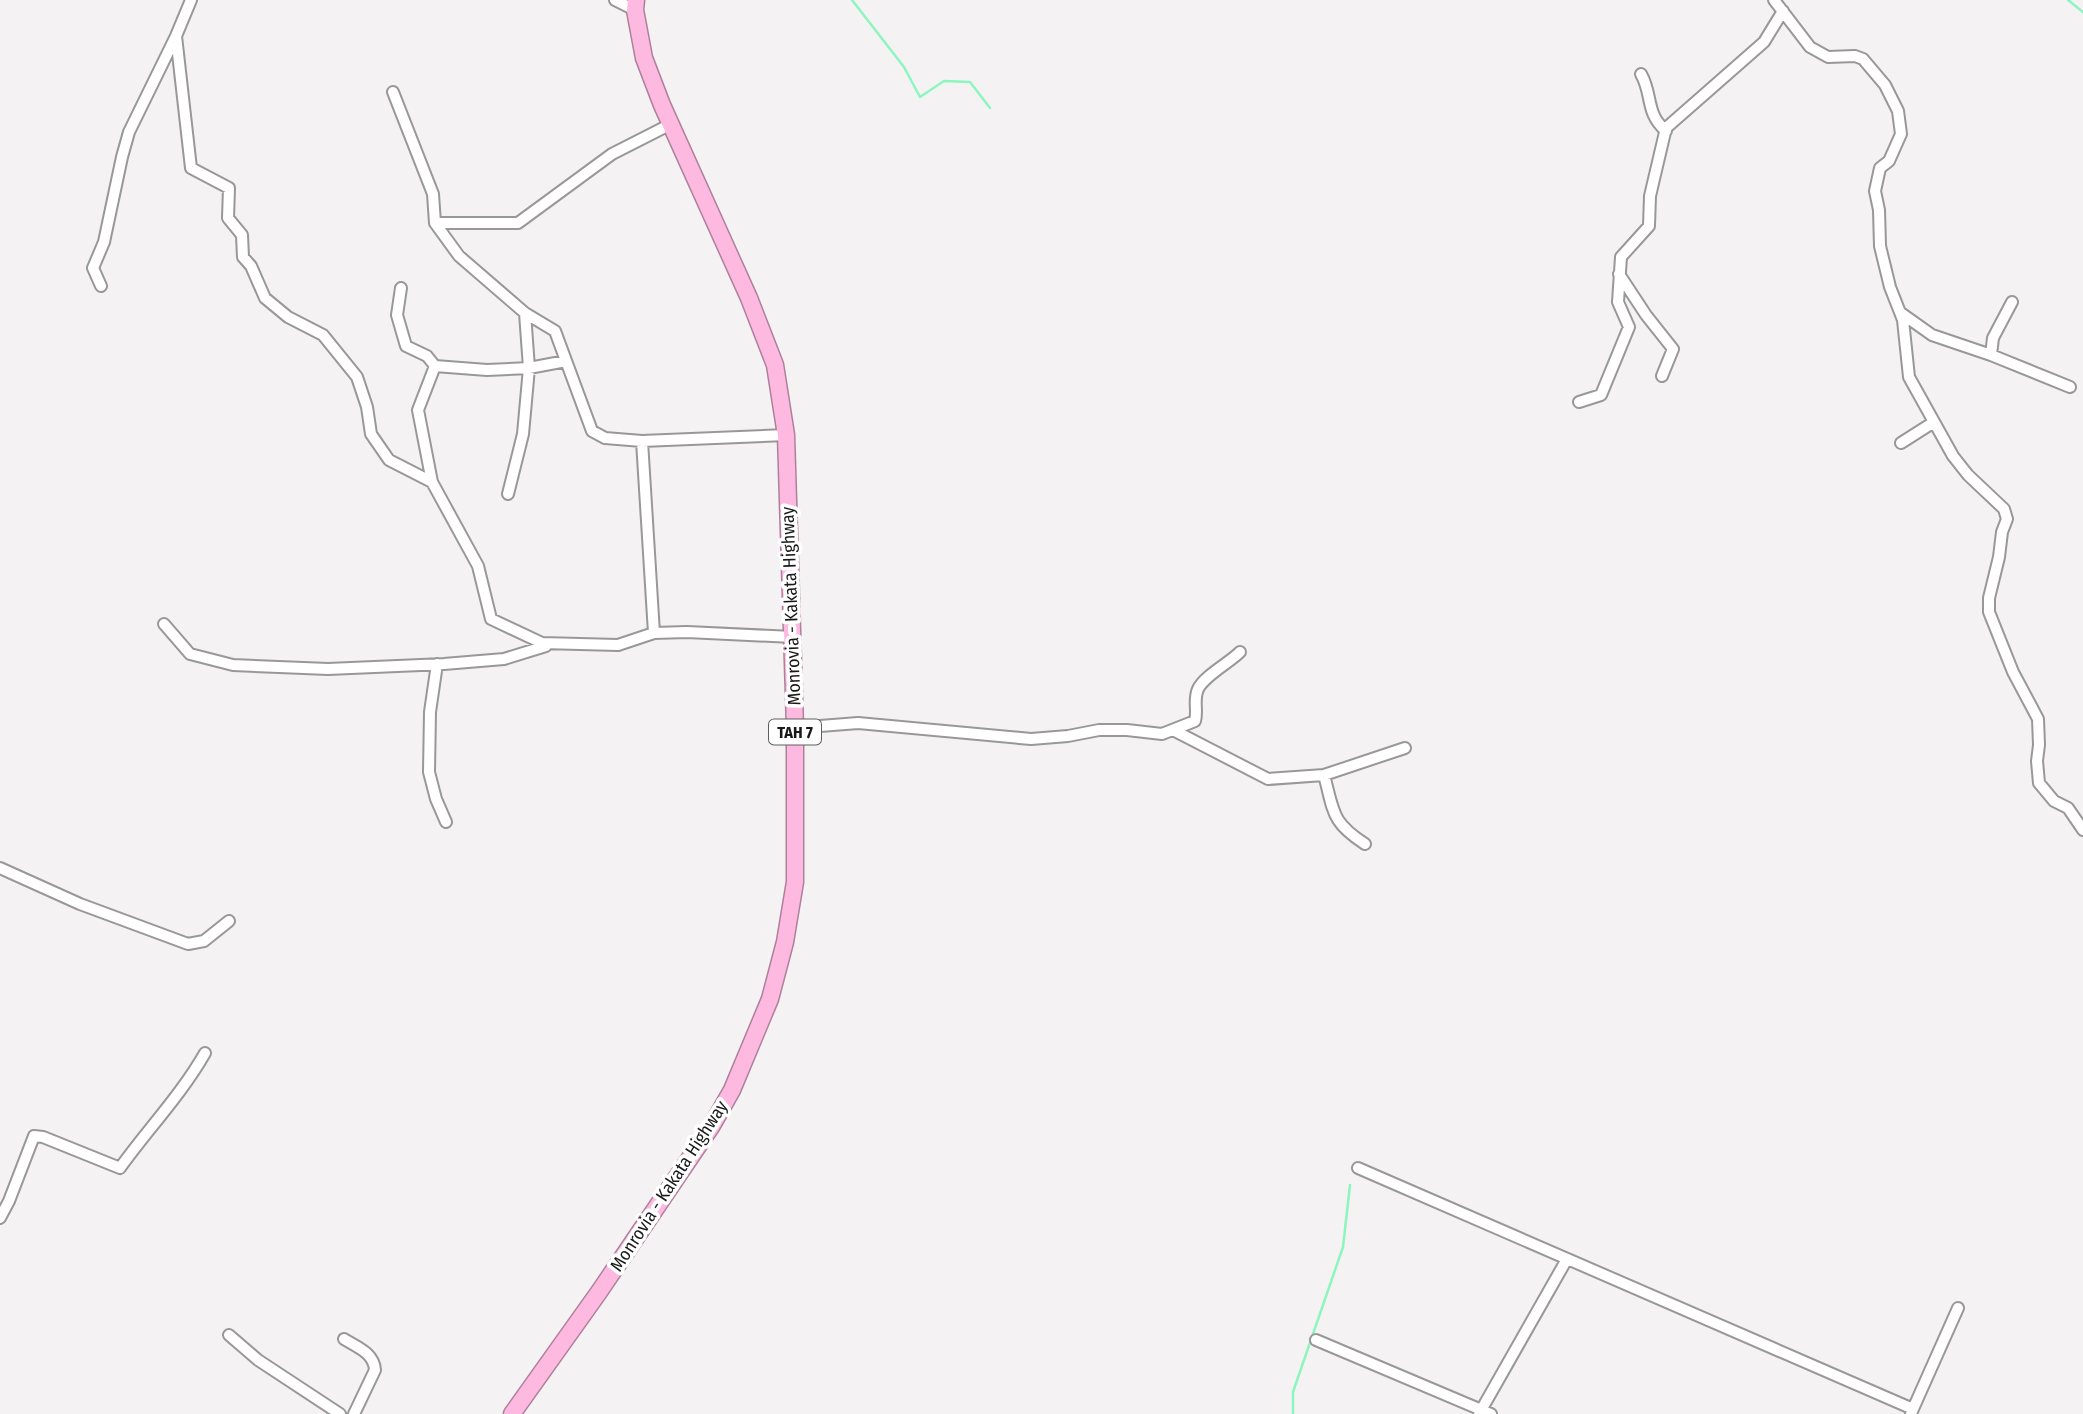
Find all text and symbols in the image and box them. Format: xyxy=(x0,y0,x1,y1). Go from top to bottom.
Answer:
street label: Monrovia - Kakata Highway xyxy=(777,506,805,706)
road number: TAH 7 xyxy=(769,720,821,744)
street label: Monrovia - Kakata Highway xyxy=(606,1097,732,1275)

